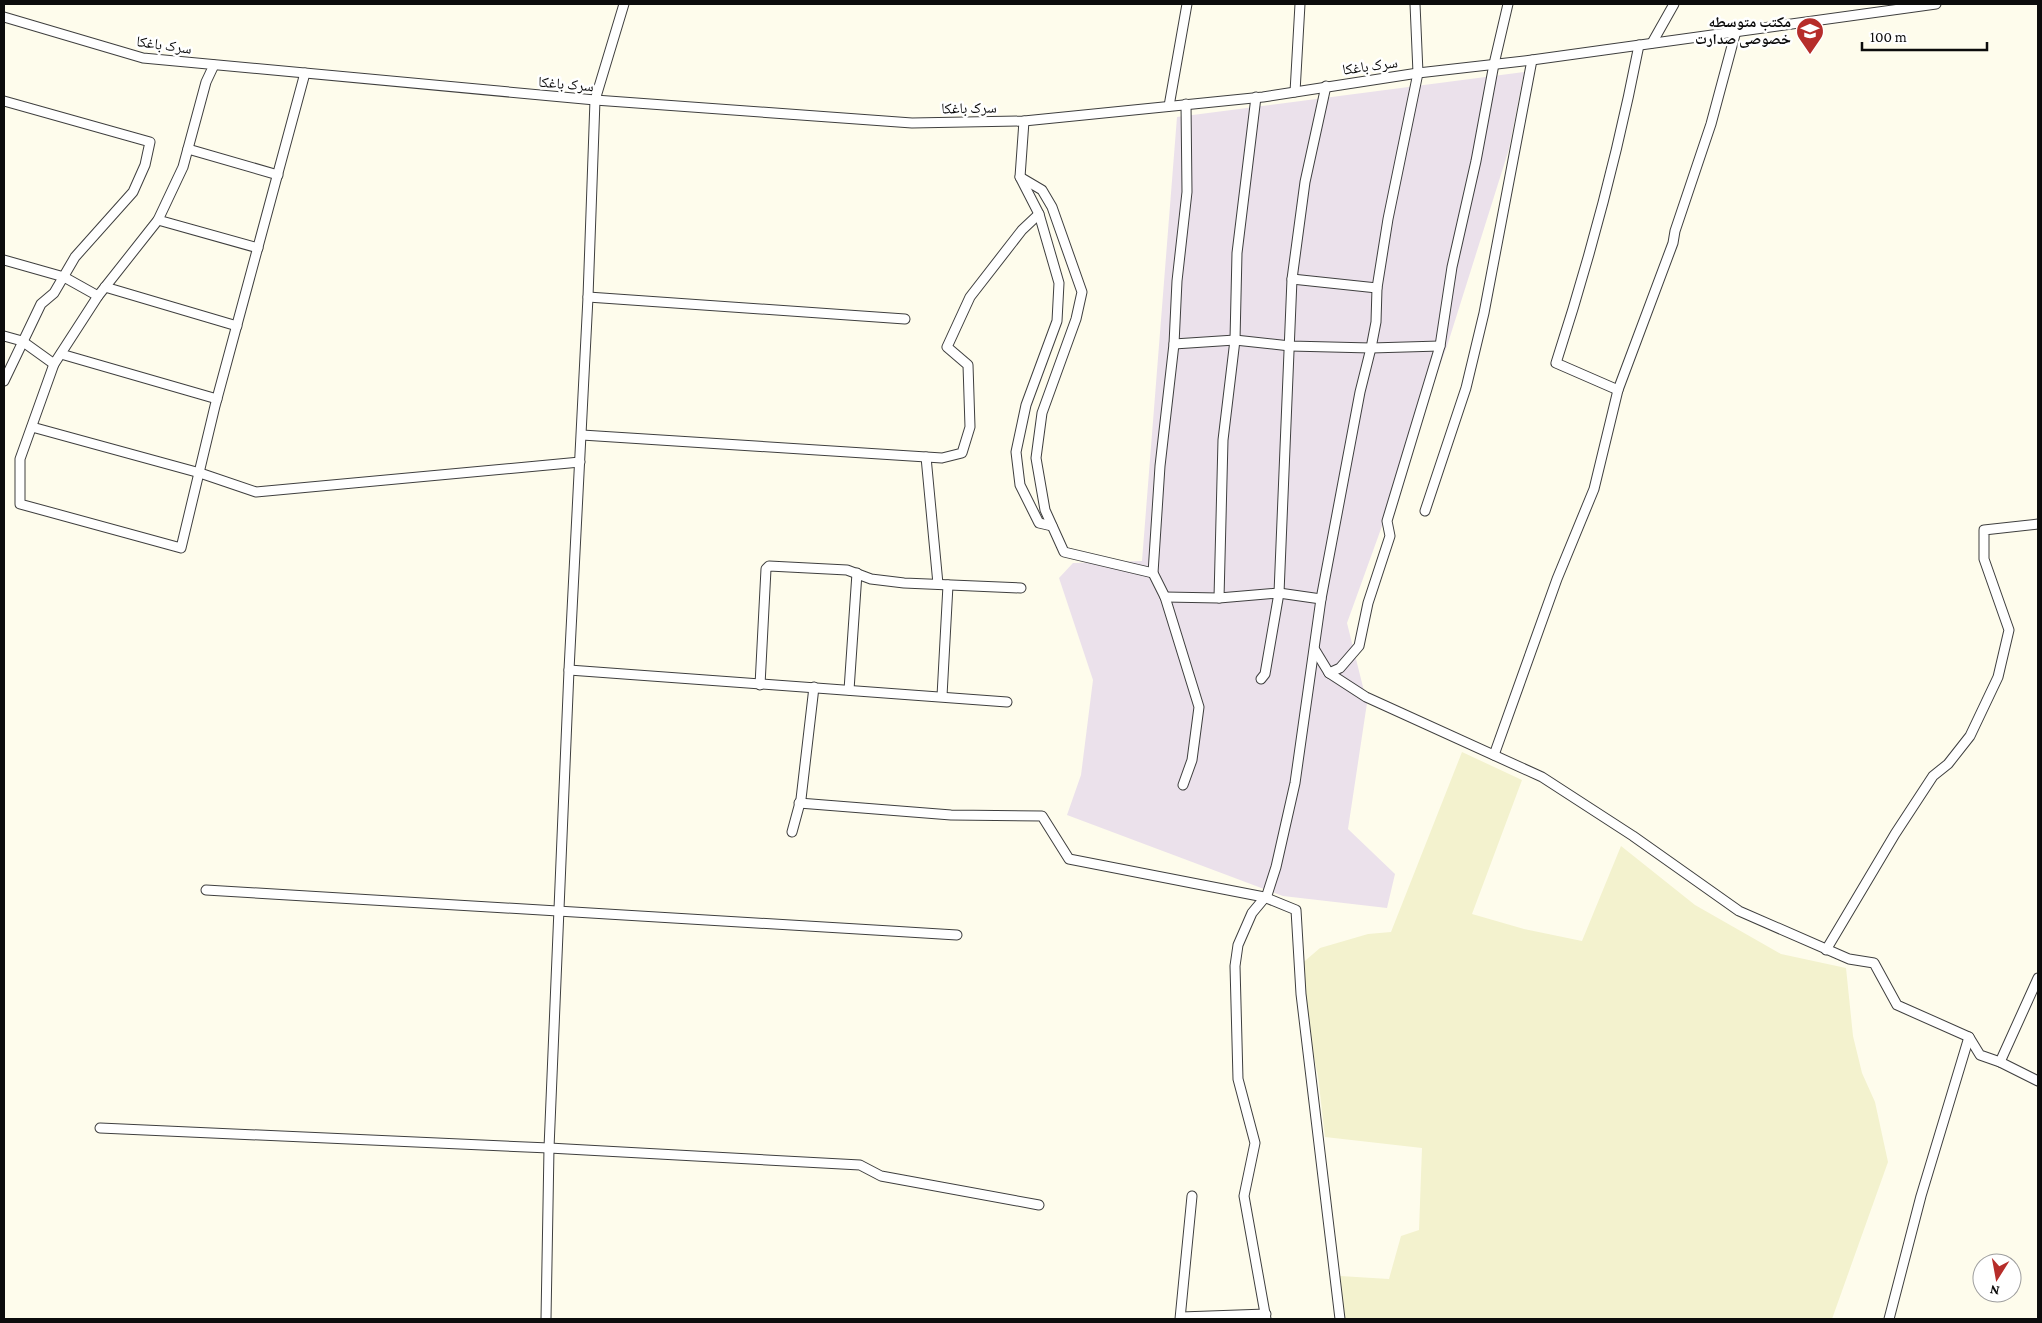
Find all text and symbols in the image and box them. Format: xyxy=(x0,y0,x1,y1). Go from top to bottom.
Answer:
place label: مکتب متوسطه خصوصی صدارت xyxy=(1695,14,1791,48)
school or university icon: مکتب متوسطه خصوصی صدارت xyxy=(1795,16,1825,55)
scale bar xyxy=(1862,20,1987,52)
text: 100 m xyxy=(1870,29,1907,45)
street label: سرک باغکا xyxy=(135,33,193,58)
street label: سرک باغکا xyxy=(1341,54,1399,79)
street label: سرک باغکا xyxy=(537,74,595,95)
street label: سرک باغکا xyxy=(941,100,997,117)
north arrow xyxy=(1972,1253,2022,1303)
text: N xyxy=(1988,1282,2001,1300)

